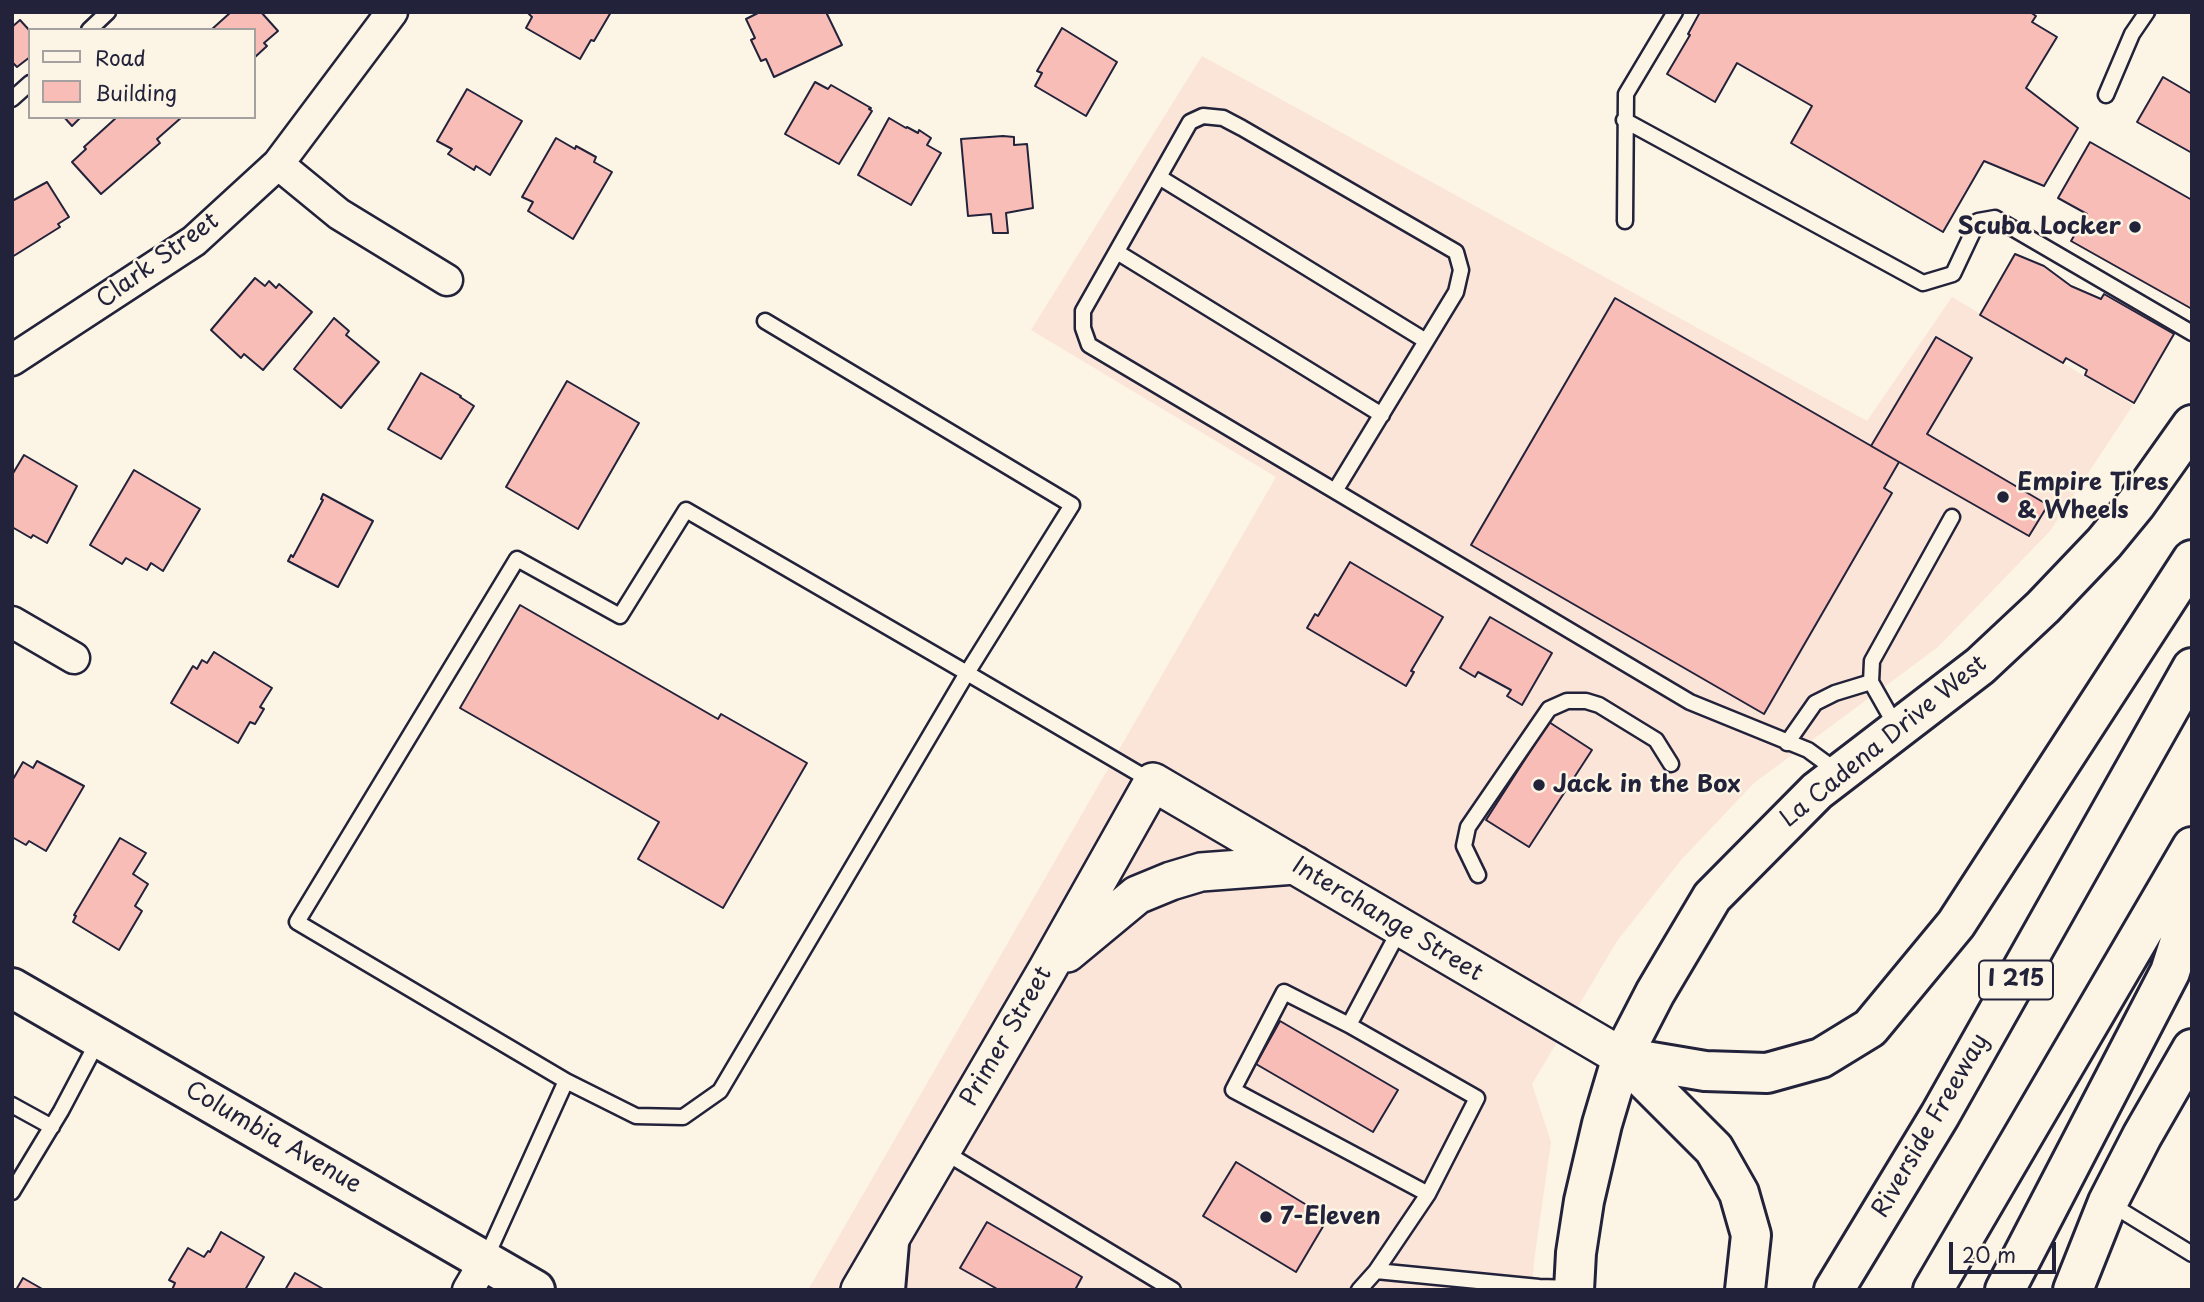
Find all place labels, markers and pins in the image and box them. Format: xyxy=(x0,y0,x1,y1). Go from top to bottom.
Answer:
place label: Scuba Locker xyxy=(1958,213,2121,241)
marker: Scuba Locker xyxy=(2127,219,2143,235)
place label: Empire Tires & Wheels xyxy=(2017,469,2169,525)
marker: Empire Tires & Wheels xyxy=(1995,489,2011,505)
place label: Jack in the Box xyxy=(1553,771,1740,799)
marker: Jack in the Box xyxy=(1531,777,1547,793)
place label: 7-Eleven xyxy=(1280,1203,1381,1231)
marker: 7-Eleven xyxy=(1258,1209,1274,1225)

